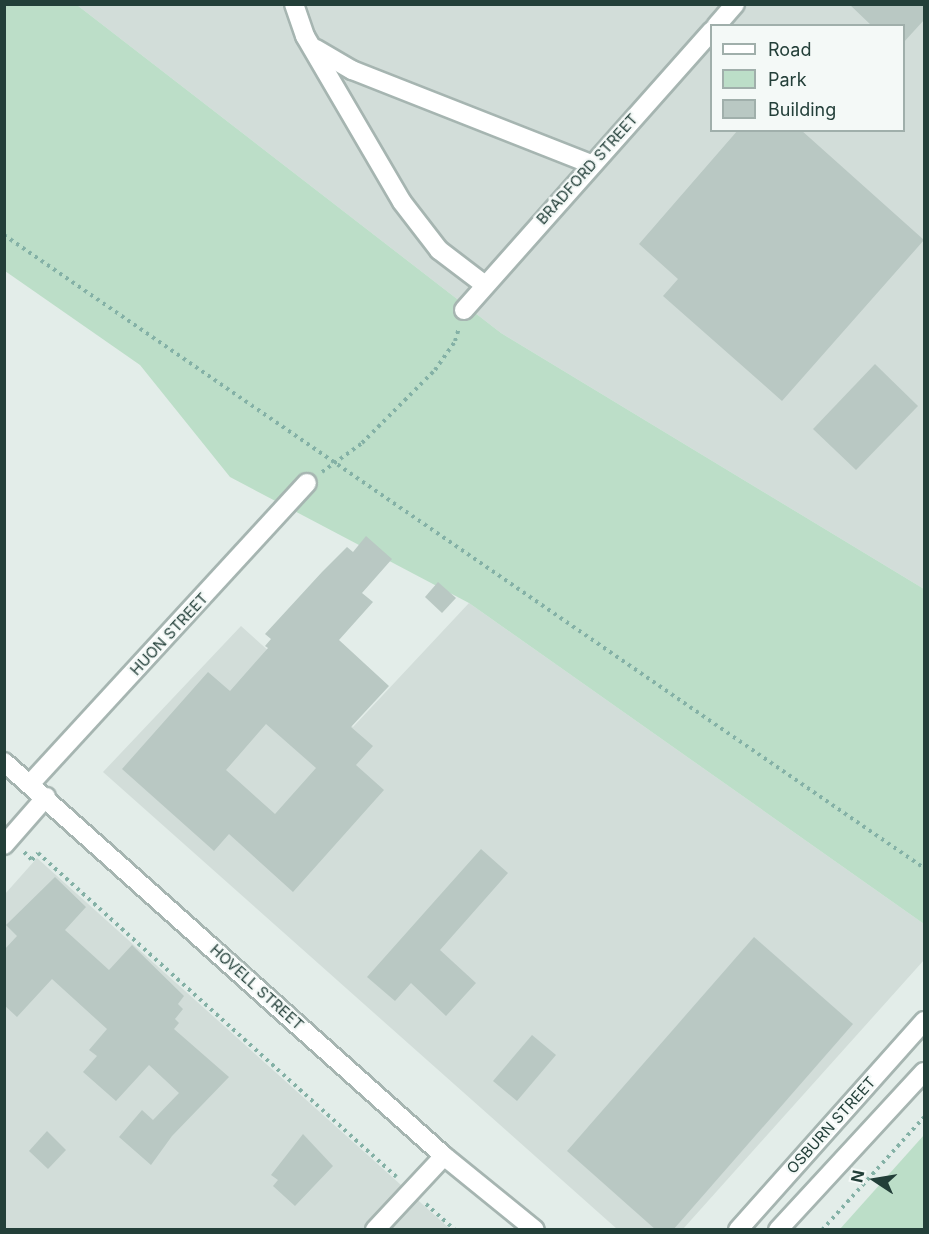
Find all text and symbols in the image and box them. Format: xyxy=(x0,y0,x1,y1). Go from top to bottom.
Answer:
legend xyxy=(710,24,905,132)
text: Road xyxy=(768,39,811,60)
text: Park xyxy=(768,69,807,90)
text: Building xyxy=(768,99,836,120)
street label: BRADFORD STREET xyxy=(533,110,641,228)
street label: HUON STREET xyxy=(126,589,212,679)
street label: HOVELL STREET xyxy=(207,940,307,1034)
street label: OSBURN STREET xyxy=(783,1073,879,1177)
north arrow xyxy=(845,1150,905,1210)

